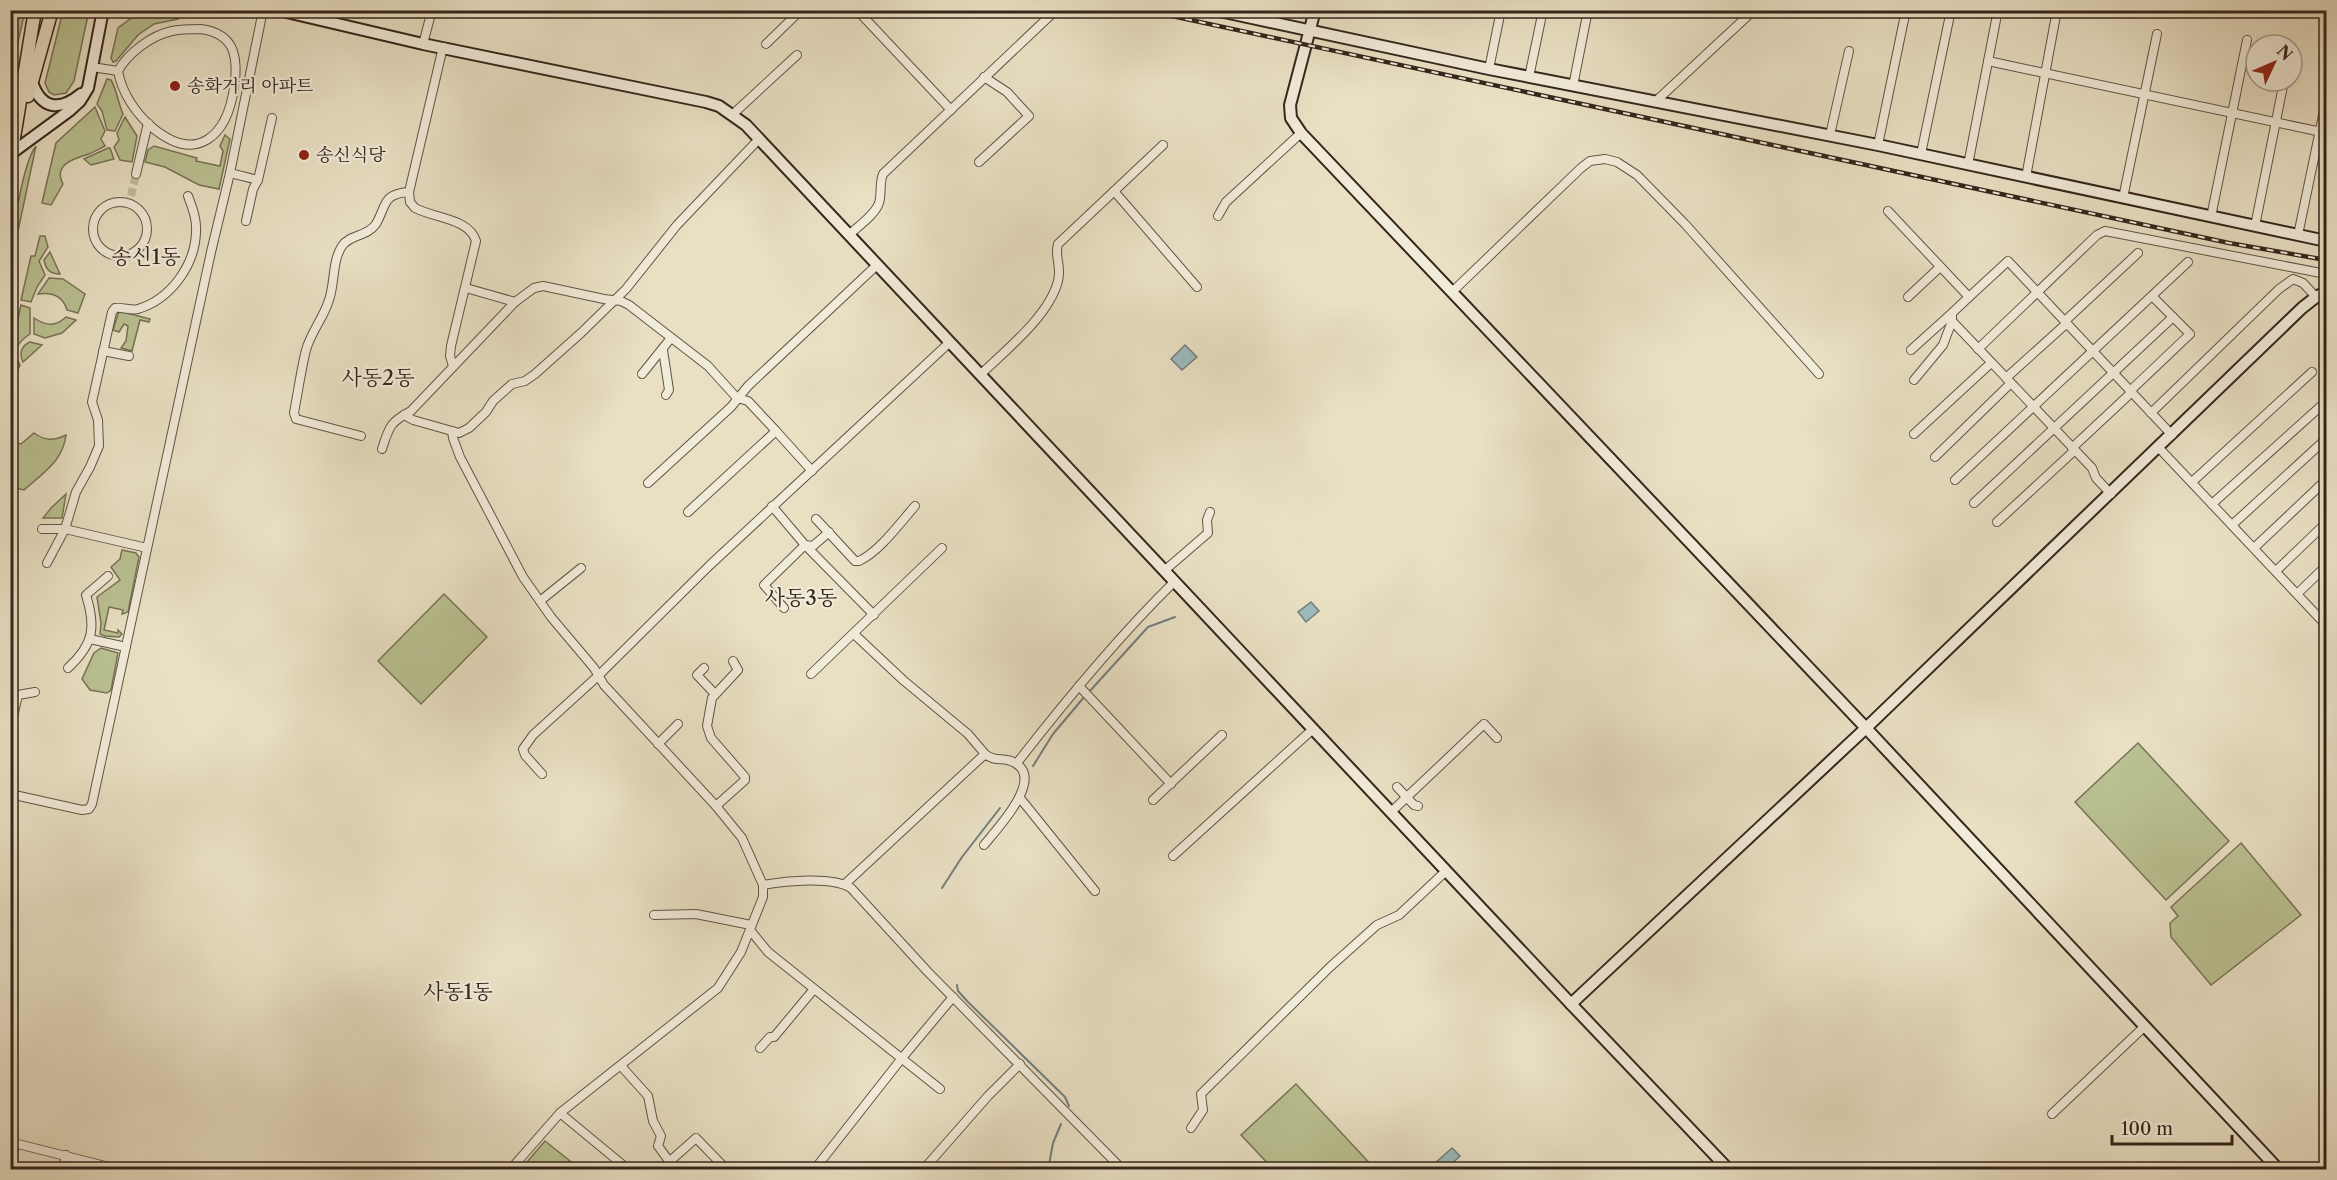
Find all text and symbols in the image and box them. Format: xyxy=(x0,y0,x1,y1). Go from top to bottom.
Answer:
north arrow xyxy=(2244,33,2304,93)
text: N xyxy=(2273,41,2297,65)
place label: 송화거리 아파트 xyxy=(187,75,314,97)
marker: 송화거리 아파트 xyxy=(168,79,182,93)
place label: 송신식당 xyxy=(316,144,386,166)
marker: 송신식당 xyxy=(297,148,311,162)
district label: 송신1동 xyxy=(111,244,181,269)
district label: 사동2동 xyxy=(342,365,414,390)
district label: 사동3동 xyxy=(765,585,837,610)
district label: 사동1동 xyxy=(423,979,493,1004)
scale bar xyxy=(2112,1108,2232,1146)
text: 100 m xyxy=(2121,1118,2173,1140)

